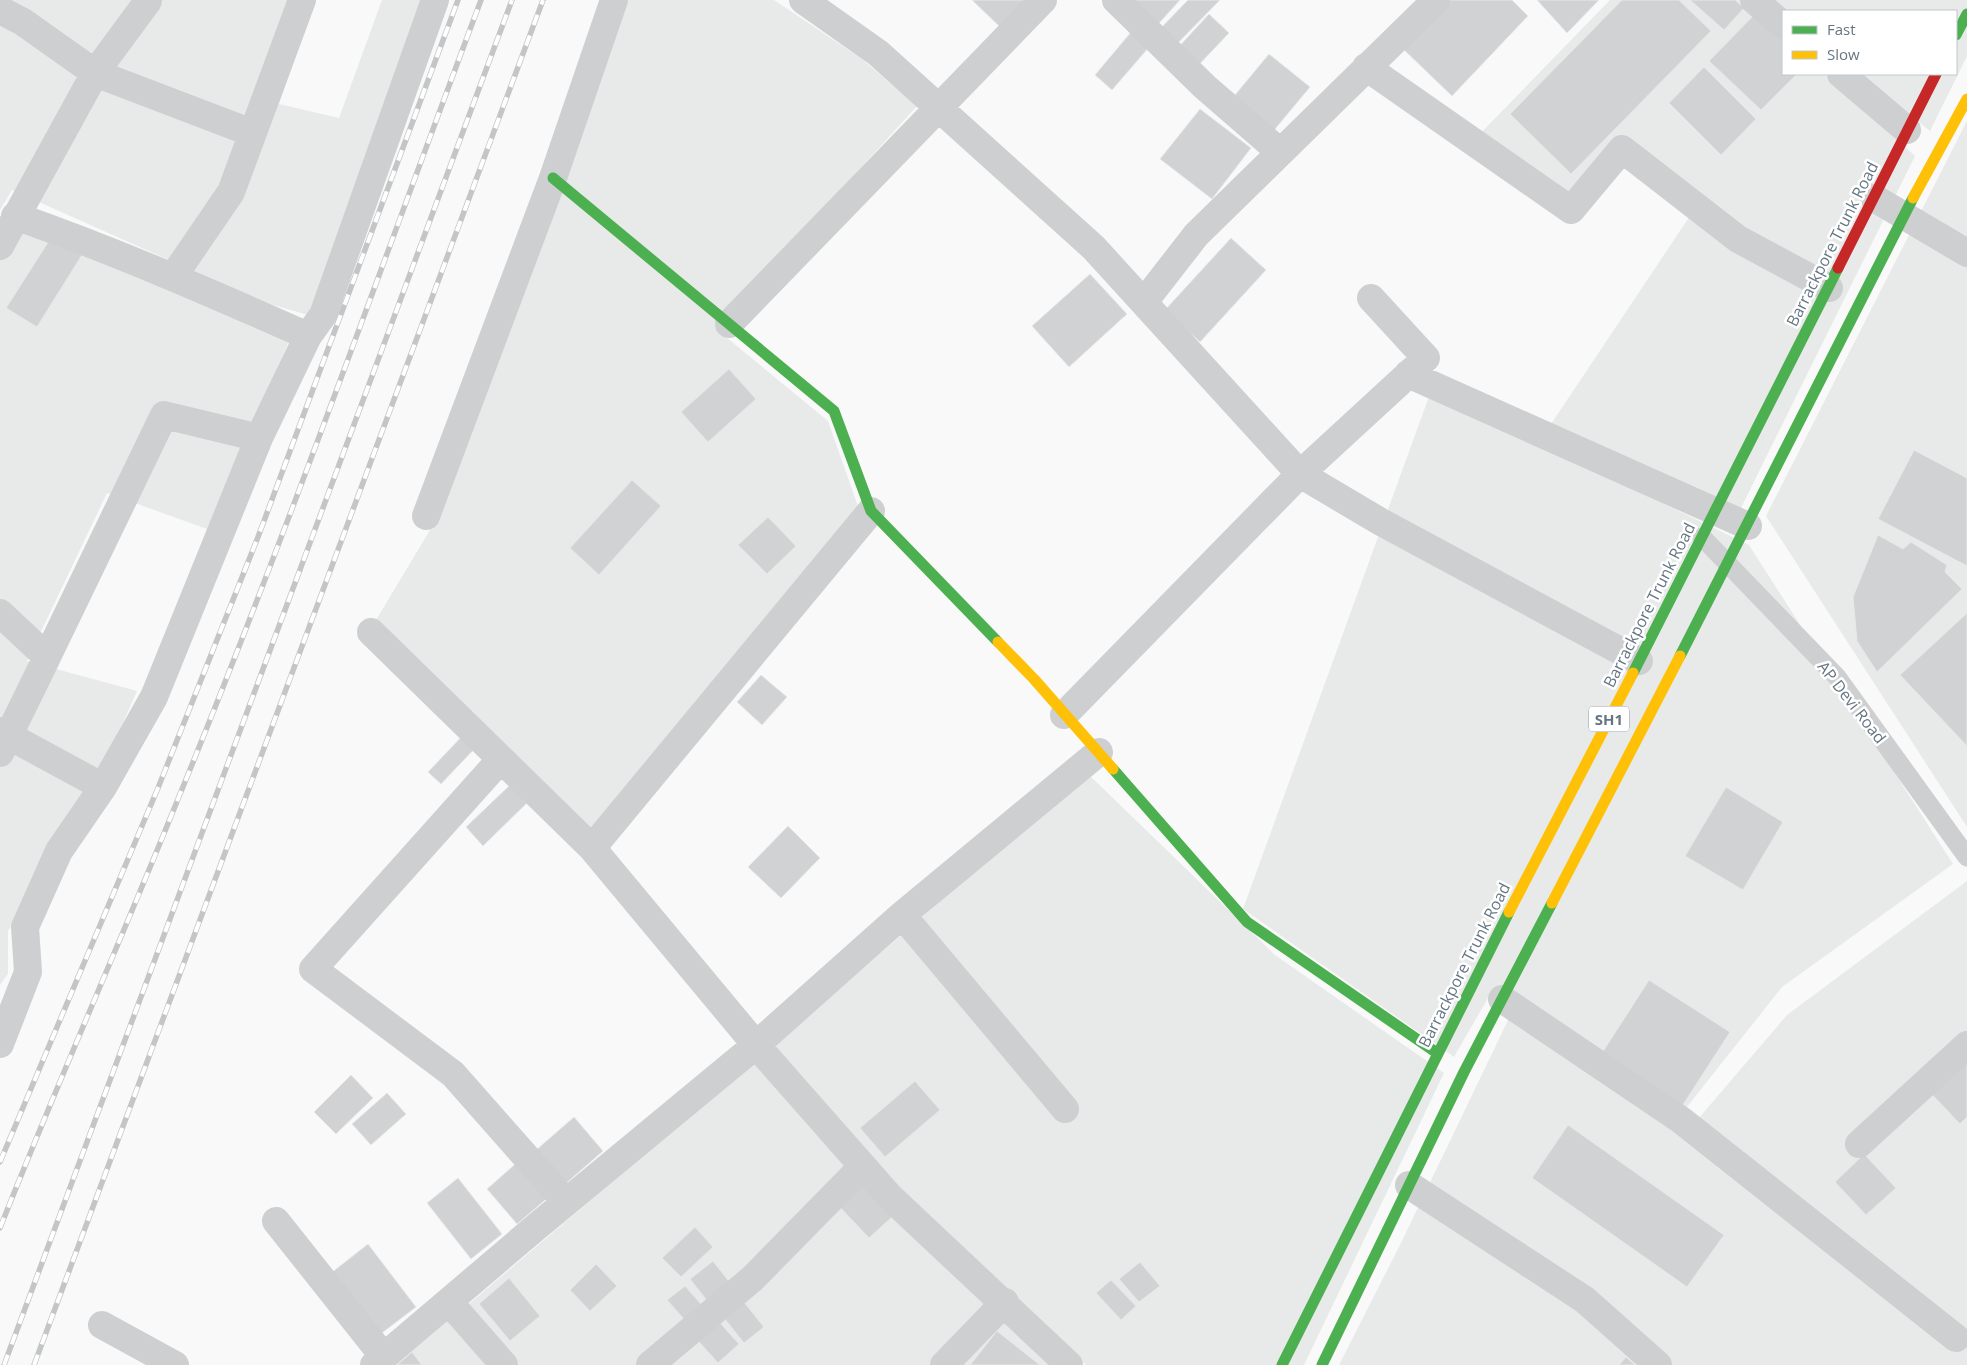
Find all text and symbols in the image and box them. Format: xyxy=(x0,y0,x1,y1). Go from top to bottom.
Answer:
legend xyxy=(1782,10,1957,75)
text: Fast xyxy=(1827,19,1856,39)
text: Slow xyxy=(1827,44,1860,64)
street label: Barrackpore Trunk Road xyxy=(1781,158,1883,330)
street label: Barrackpore Trunk Road xyxy=(1598,519,1700,691)
street label: AP Devi Road xyxy=(1813,656,1891,748)
road number: SH1 xyxy=(1589,706,1629,732)
street label: Barrackpore Trunk Road xyxy=(1413,879,1515,1051)

